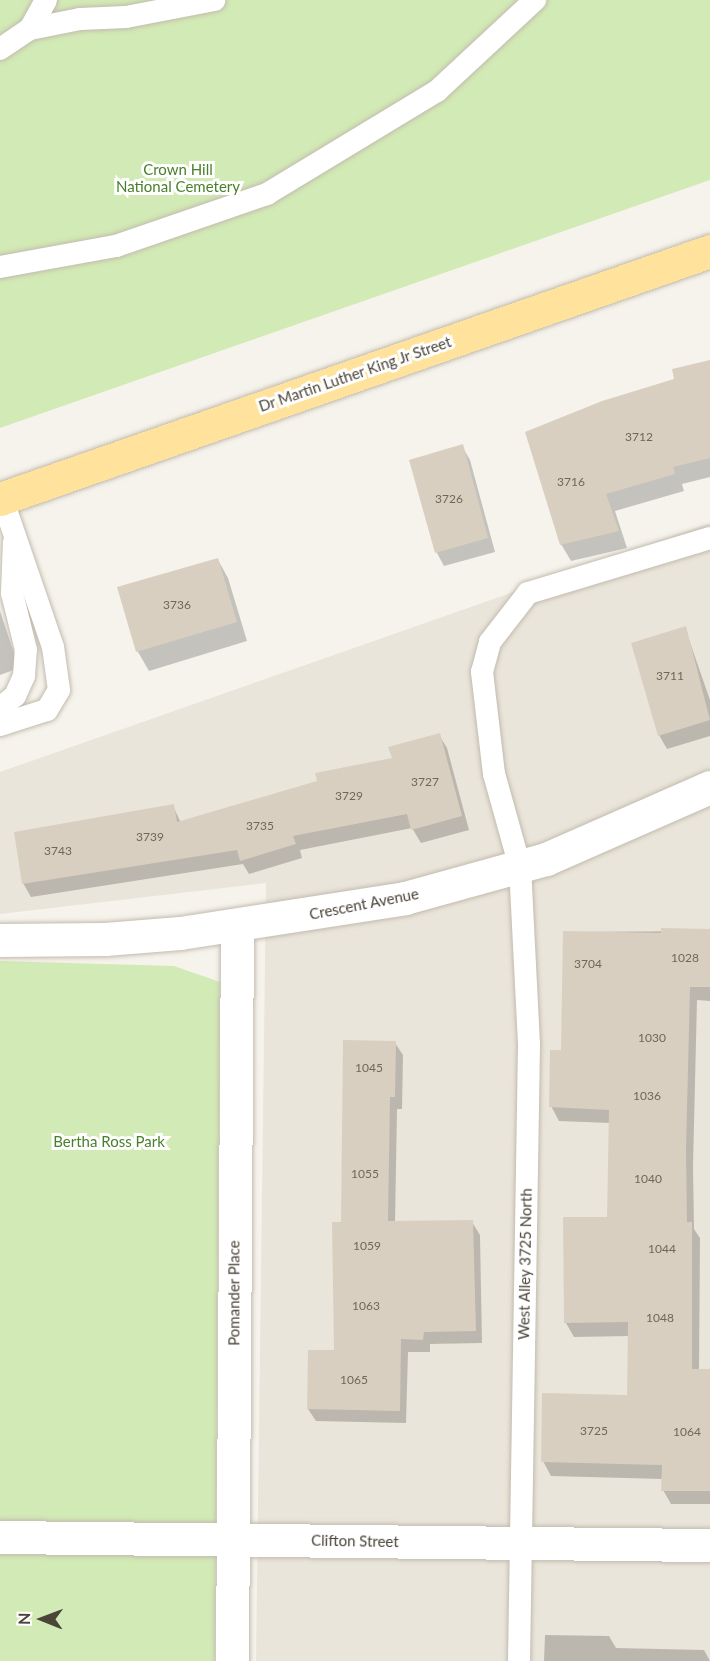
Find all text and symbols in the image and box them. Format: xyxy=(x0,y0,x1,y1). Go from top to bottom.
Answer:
park label: Crown Hill National Cemetery xyxy=(116,160,240,195)
street label: Dr Martin Luther King Jr Street xyxy=(256,332,454,416)
house number: 3712 xyxy=(625,430,653,444)
house number: 3716 xyxy=(557,475,585,489)
house number: 3726 xyxy=(435,492,463,506)
house number: 3736 xyxy=(163,598,191,612)
house number: 3711 xyxy=(656,669,684,683)
house number: 3727 xyxy=(411,775,439,789)
house number: 3729 xyxy=(335,789,363,803)
house number: 3735 xyxy=(246,819,274,833)
house number: 3739 xyxy=(136,830,164,844)
house number: 3743 xyxy=(44,844,72,858)
street label: Crescent Avenue xyxy=(307,885,421,923)
house number: 1028 xyxy=(671,951,699,965)
house number: 3704 xyxy=(574,957,602,971)
house number: 1030 xyxy=(638,1031,666,1045)
house number: 1045 xyxy=(355,1061,383,1075)
house number: 1036 xyxy=(633,1089,661,1103)
park label: Bertha Ross Park xyxy=(53,1133,165,1151)
house number: 1055 xyxy=(351,1167,379,1181)
house number: 1040 xyxy=(634,1172,662,1186)
street label: West Alley 3725 North xyxy=(515,1188,535,1340)
house number: 1059 xyxy=(353,1239,381,1253)
street label: Pomander Place xyxy=(225,1240,243,1346)
house number: 1044 xyxy=(648,1242,676,1256)
house number: 1063 xyxy=(352,1299,380,1313)
house number: 1048 xyxy=(646,1311,674,1325)
house number: 1065 xyxy=(340,1373,368,1387)
house number: 3725 xyxy=(580,1424,608,1438)
house number: 1064 xyxy=(673,1425,701,1439)
street label: Clifton Street xyxy=(311,1531,399,1551)
north arrow xyxy=(12,1589,72,1649)
text: N xyxy=(14,1612,33,1625)

